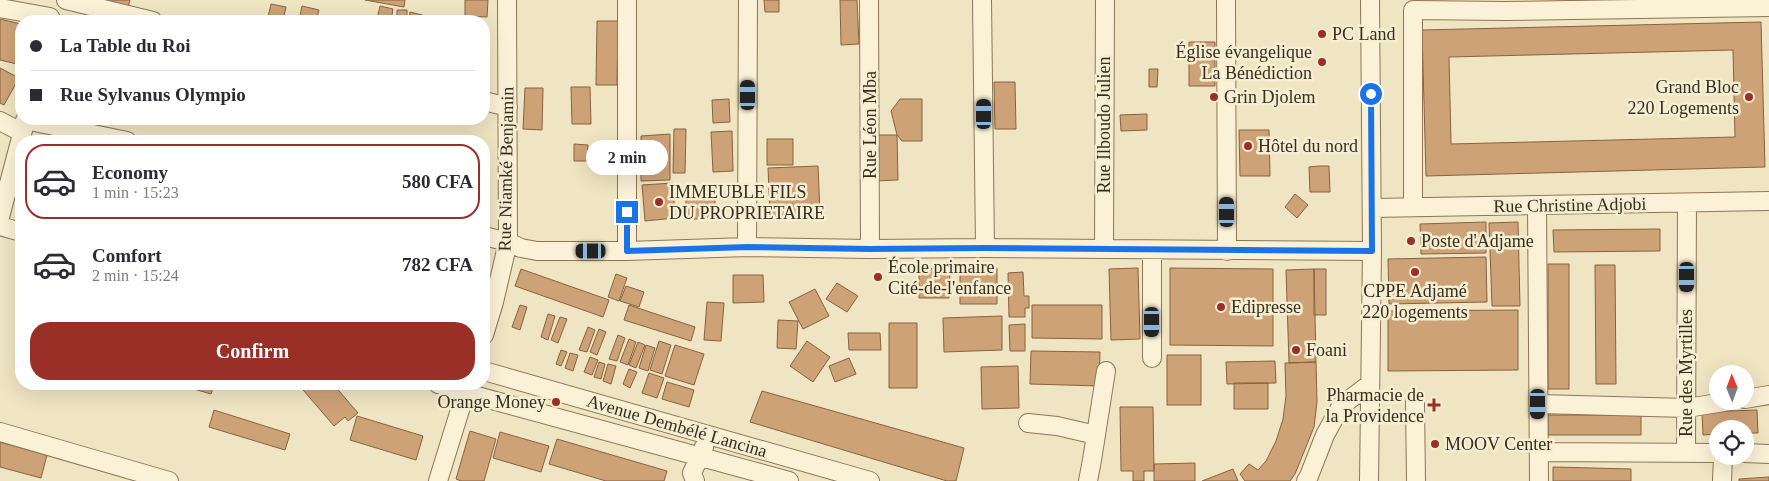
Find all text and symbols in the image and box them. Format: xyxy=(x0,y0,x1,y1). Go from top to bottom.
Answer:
place label: PC Land xyxy=(1332,24,1396,44)
marker: PC Land xyxy=(1316,28,1328,40)
text: La Table du Roi xyxy=(60,35,190,56)
place label: Église évangelique La Bénédiction xyxy=(1176,41,1312,83)
marker: Église évangelique La Bénédiction xyxy=(1316,56,1328,68)
street label: Rue Ilboudo Julien xyxy=(1094,57,1114,194)
street label: Rue Léon Mba xyxy=(860,71,880,179)
place label: Grand Bloc 220 Logements xyxy=(1628,77,1739,118)
car xyxy=(740,80,755,110)
route start xyxy=(1360,83,1382,105)
text: Rue Sylvanus Olympio xyxy=(60,84,246,105)
street label: Rue Niamké Benjamin xyxy=(495,86,517,252)
place label: Grin Djolem xyxy=(1224,87,1316,107)
marker: Grin Djolem xyxy=(1208,91,1220,103)
marker: Grand Bloc 220 Logements xyxy=(1743,91,1755,103)
car xyxy=(976,99,991,129)
place label: Hôtel du nord xyxy=(1258,136,1358,156)
callout: 2 min xyxy=(586,140,668,174)
marker: Hôtel du nord xyxy=(1242,140,1254,152)
text: 2 min xyxy=(608,149,646,166)
icon: car xyxy=(32,159,77,204)
text: Economy xyxy=(92,162,168,183)
text: 580 CFA xyxy=(402,171,473,192)
place label: IMMEUBLE FILS DU PROPRIETAIRE xyxy=(669,182,825,223)
text: 1 min · 15:23 xyxy=(92,184,179,201)
street label: Rue Christine Adjobi xyxy=(1493,194,1647,216)
marker: IMMEUBLE FILS DU PROPRIETAIRE xyxy=(653,196,665,208)
car xyxy=(1219,197,1234,227)
route end xyxy=(616,201,638,223)
place label: Poste d'Adjame xyxy=(1421,231,1534,251)
marker: Poste d'Adjame xyxy=(1405,235,1417,247)
icon: car xyxy=(32,242,77,287)
car xyxy=(576,244,606,259)
text: Comfort xyxy=(92,245,162,266)
text: 782 CFA xyxy=(402,254,473,275)
place label: École primaire Cité-de-l'enfance xyxy=(888,256,1011,298)
car xyxy=(1679,262,1694,292)
marker: CPPE Adjamé 220 logements xyxy=(1409,266,1421,278)
text: 2 min · 15:24 xyxy=(92,267,179,284)
marker: École primaire Cité-de-l'enfance xyxy=(872,271,884,283)
place label: CPPE Adjamé 220 logements xyxy=(1362,281,1468,322)
place label: Edipresse xyxy=(1231,297,1301,317)
marker: Edipresse xyxy=(1215,301,1227,313)
car xyxy=(1144,307,1159,337)
street label: Rue des Myrtilles xyxy=(1676,309,1696,437)
button: Confirm xyxy=(30,322,475,380)
place label: Foani xyxy=(1306,340,1347,360)
marker: Foani xyxy=(1290,344,1302,356)
north arrow xyxy=(1709,365,1754,410)
map controls xyxy=(1709,365,1754,465)
place label: Pharmacie de la Providence xyxy=(1326,385,1424,426)
car xyxy=(1530,389,1545,419)
street label: Avenue Dembélé Lancina xyxy=(585,391,769,461)
place label: Orange Money xyxy=(438,392,546,412)
marker: Orange Money xyxy=(550,396,562,408)
marker: Pharmacie de la Providence xyxy=(1428,399,1440,411)
button: locate xyxy=(1709,420,1754,465)
place label: MOOV Center xyxy=(1445,434,1552,454)
marker: MOOV Center xyxy=(1429,438,1441,450)

